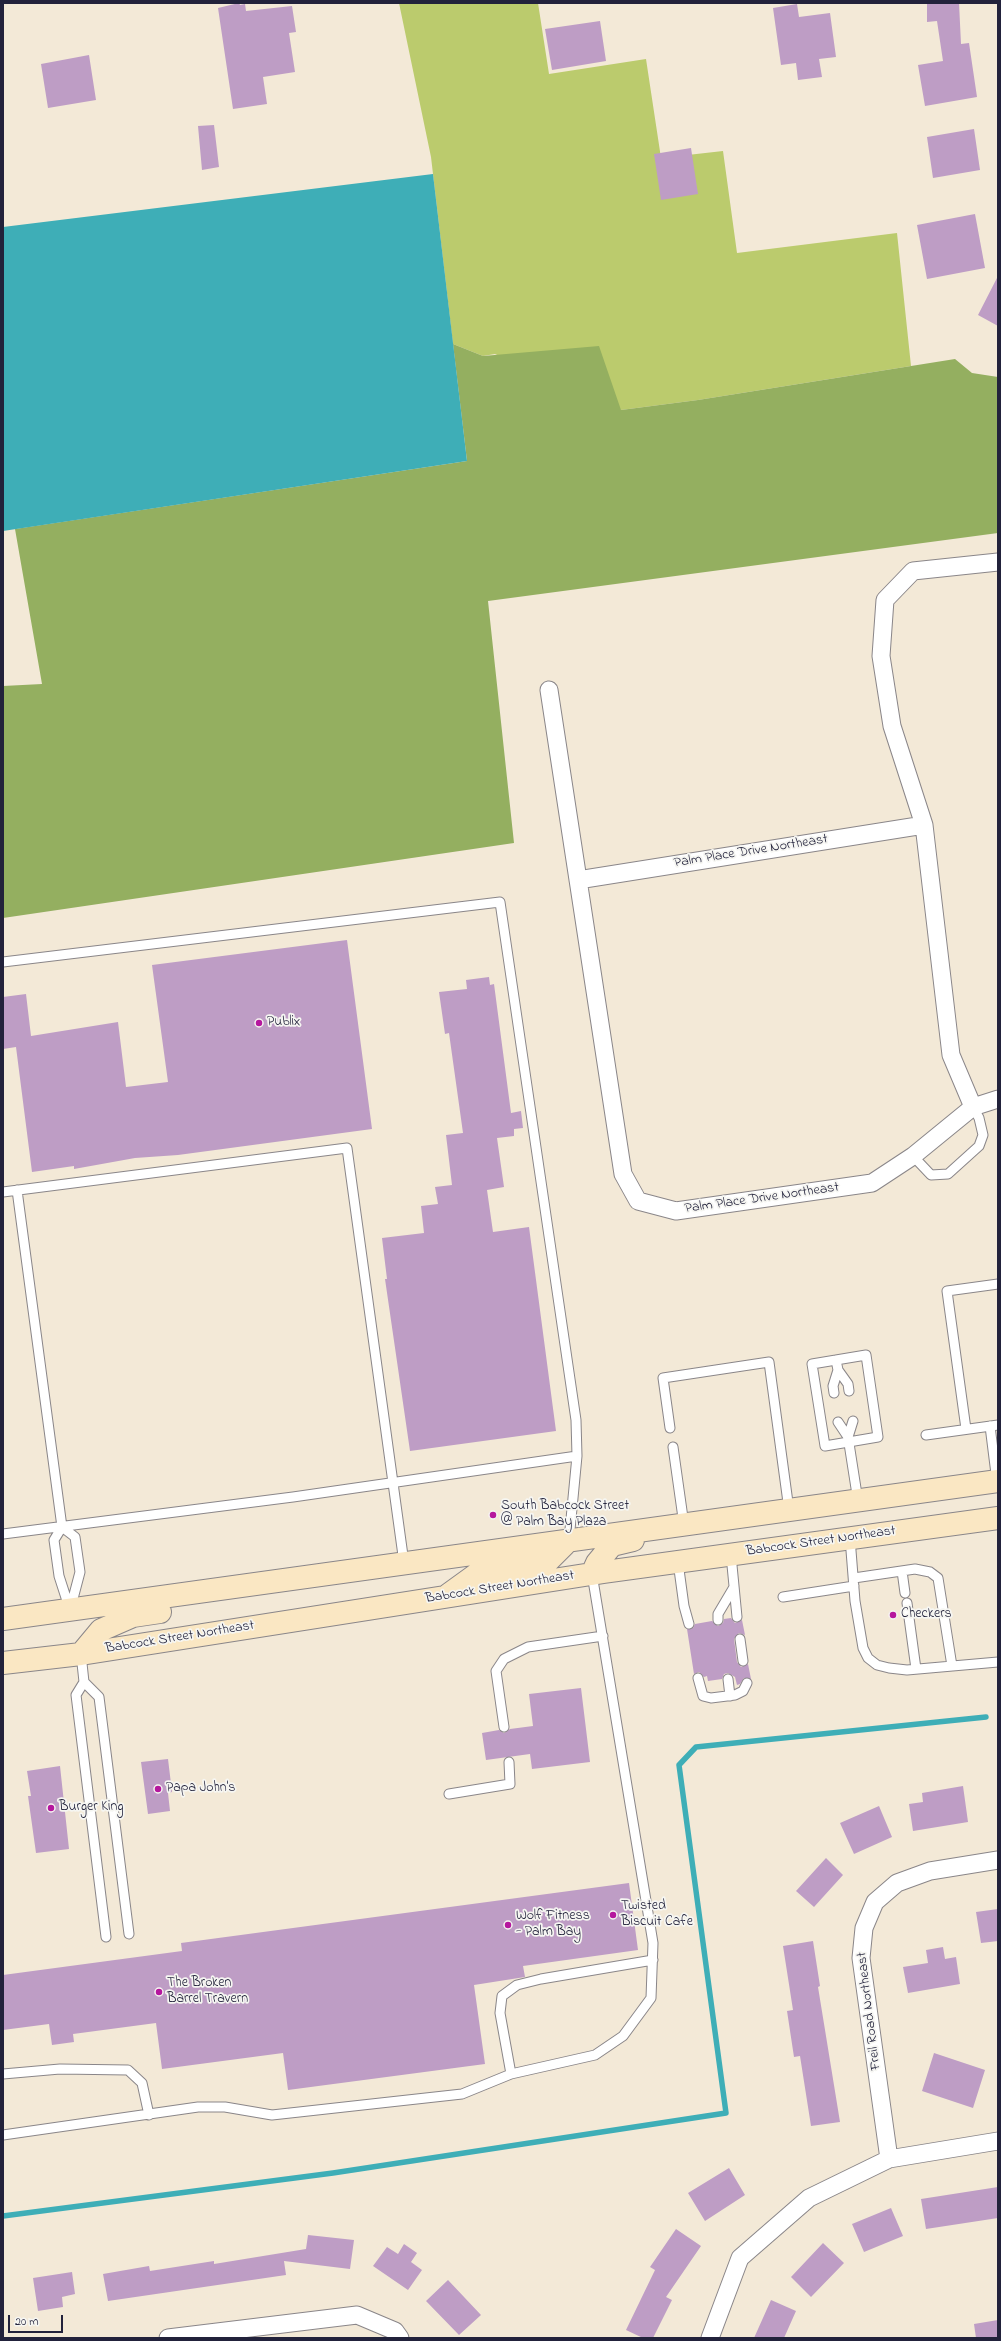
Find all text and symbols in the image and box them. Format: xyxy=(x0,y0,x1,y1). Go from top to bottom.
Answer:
street label: Palm Place Drive Northeast xyxy=(673,832,829,872)
place label: Publix xyxy=(267,1015,300,1031)
marker: Publix xyxy=(254,1018,264,1028)
street label: Palm Place Drive Northeast xyxy=(684,1180,840,1218)
place label: South Babcock Street @ Palm Bay Plaza xyxy=(501,1499,629,1532)
marker: South Babcock Street @ Palm Bay Plaza xyxy=(488,1510,498,1520)
street label: Babcock Street Northeast xyxy=(745,1523,897,1561)
street label: Babcock Street Northeast xyxy=(424,1568,576,1608)
place label: Checkers xyxy=(901,1607,952,1623)
marker: Checkers xyxy=(888,1610,898,1620)
street label: Babcock Street Northeast xyxy=(104,1618,256,1658)
place label: Papa John's xyxy=(166,1781,235,1797)
marker: Papa John's xyxy=(153,1784,163,1794)
place label: Burger King xyxy=(59,1800,124,1816)
marker: Burger King xyxy=(46,1803,56,1813)
place label: Twisted Biscuit Cafe xyxy=(621,1899,693,1932)
place label: Wolf Fitness - Palm Bay xyxy=(516,1909,590,1942)
marker: Twisted Biscuit Cafe xyxy=(608,1910,618,1920)
marker: Wolf Fitness - Palm Bay xyxy=(503,1920,513,1930)
street label: Freil Road Northeast xyxy=(854,1951,886,2071)
place label: The Broken Barrel Travern xyxy=(167,1976,248,2008)
marker: The Broken Barrel Travern xyxy=(154,1987,164,1997)
scale bar xyxy=(10,2307,65,2333)
text: 20 m xyxy=(15,2313,38,2331)

